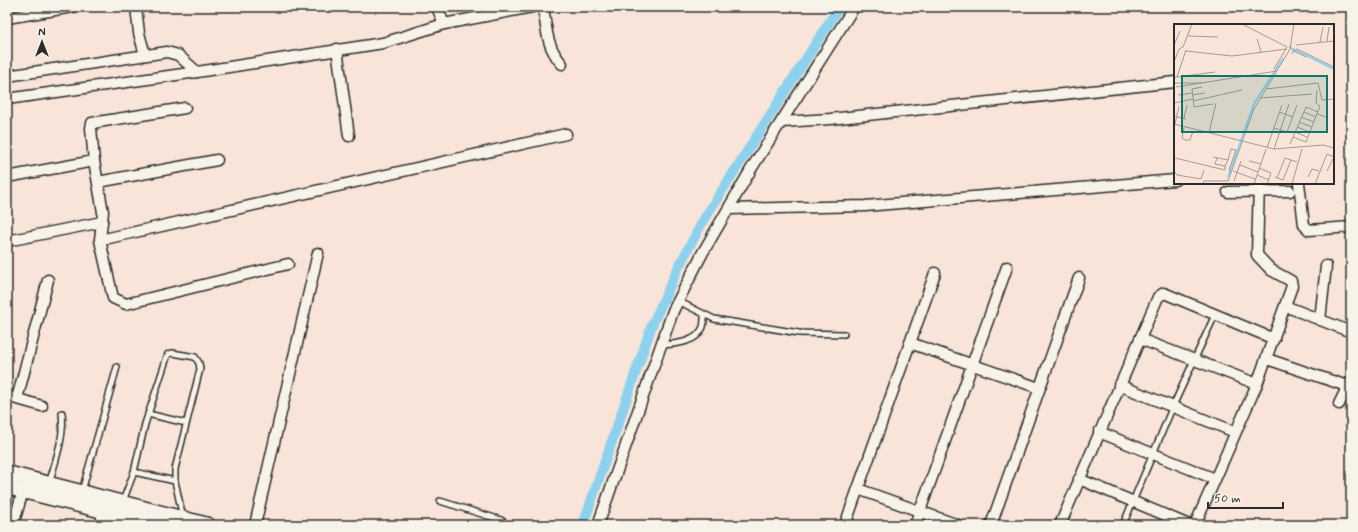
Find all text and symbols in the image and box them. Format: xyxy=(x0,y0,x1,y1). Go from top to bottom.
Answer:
north arrow xyxy=(22,22,62,62)
inset map xyxy=(1174,24,1334,184)
text: N xyxy=(38,26,46,40)
scale bar xyxy=(1208,484,1283,510)
text: 50 m xyxy=(1214,491,1241,507)

